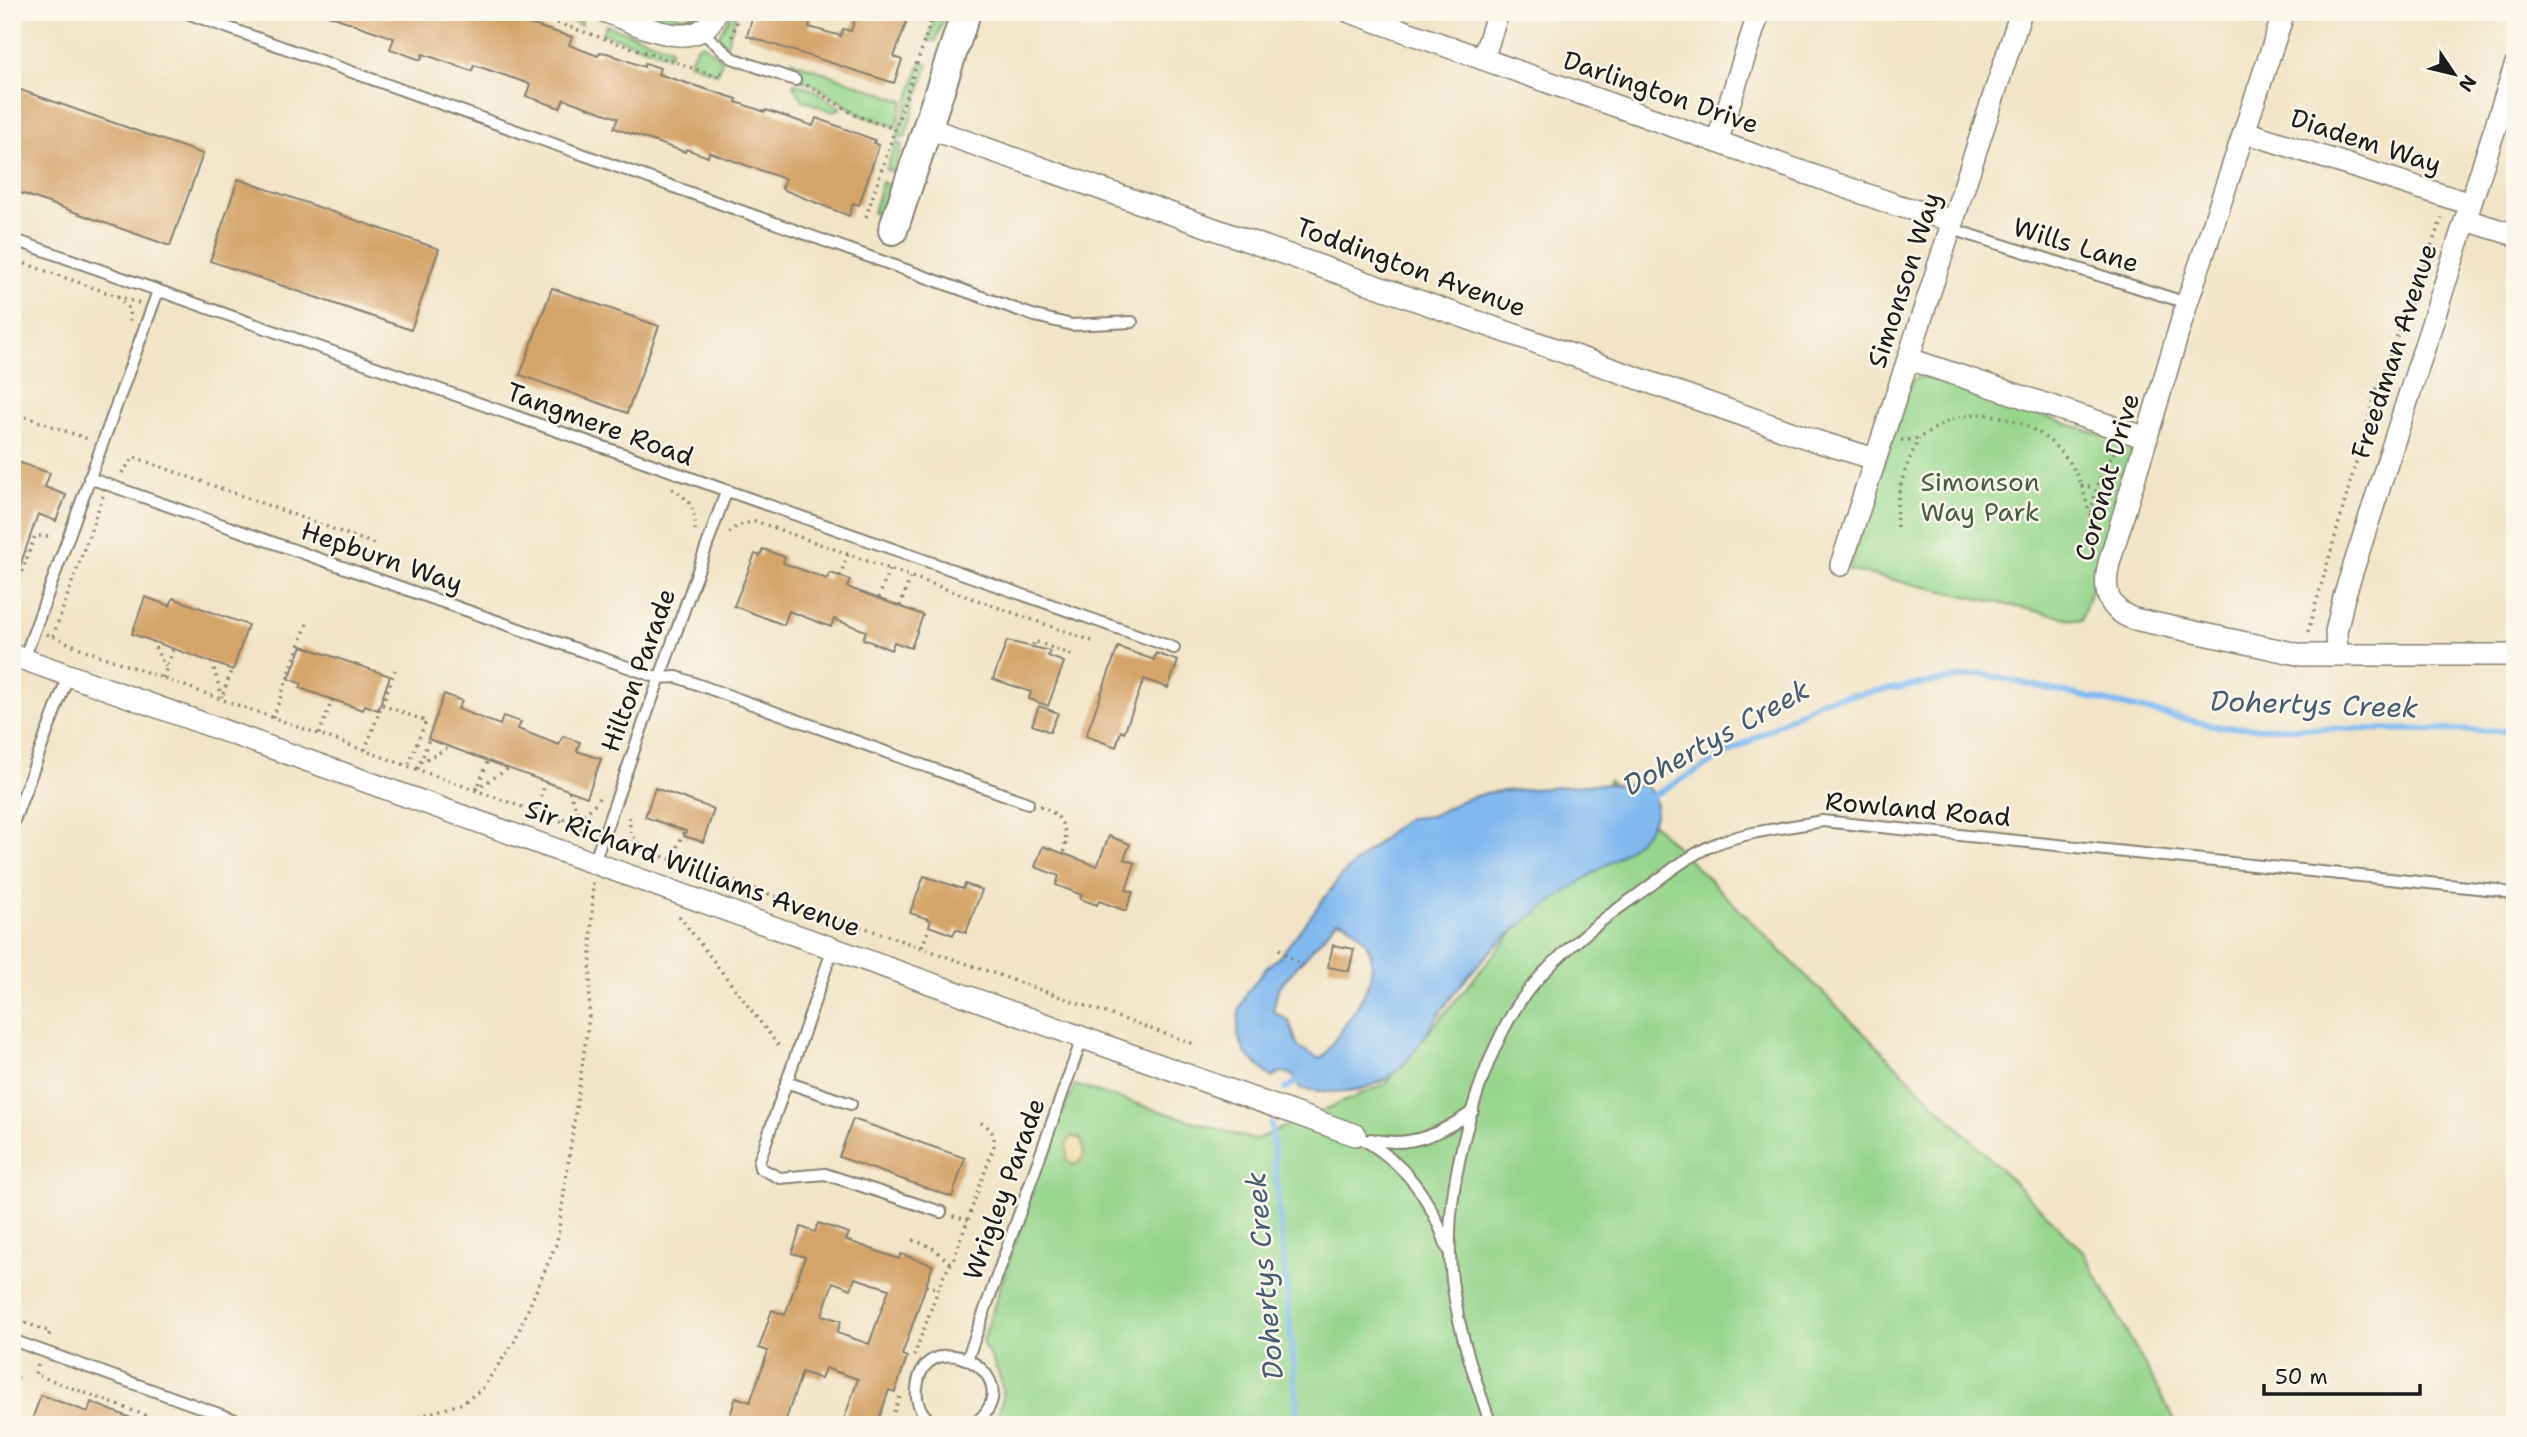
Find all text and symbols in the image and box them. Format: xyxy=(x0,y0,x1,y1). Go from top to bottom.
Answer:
north arrow xyxy=(2418,38,2488,108)
street label: Darlington Drive xyxy=(1559,42,1764,141)
text: N xyxy=(2453,70,2482,97)
street label: Diadem Way xyxy=(2286,100,2446,181)
street label: Simonson Way xyxy=(1859,188,1948,372)
street label: Toddington Avenue xyxy=(1291,209,1531,324)
street label: Wills Lane xyxy=(2009,209,2143,280)
street label: Freedman Avenue xyxy=(2342,239,2445,463)
street label: Tangmere Road xyxy=(502,373,699,474)
street label: Coronat Drive xyxy=(2066,389,2147,565)
park label: Simonson Way Park xyxy=(1920,464,2040,529)
street label: Hepburn Way xyxy=(297,512,468,601)
street label: Hilton Parade xyxy=(592,583,683,756)
water label: Dohertys Creek xyxy=(1616,670,1816,804)
water label: Dohertys Creek xyxy=(2209,681,2419,727)
street label: Rowland Road xyxy=(1824,783,2012,834)
street label: Sir Richard Williams Avenue xyxy=(521,790,866,945)
street label: Wrigley Parade xyxy=(954,1093,1053,1285)
water label: Dohertys Creek xyxy=(1236,1170,1292,1382)
scale bar xyxy=(2264,1353,2420,1397)
text: 50 m xyxy=(2275,1363,2328,1391)

